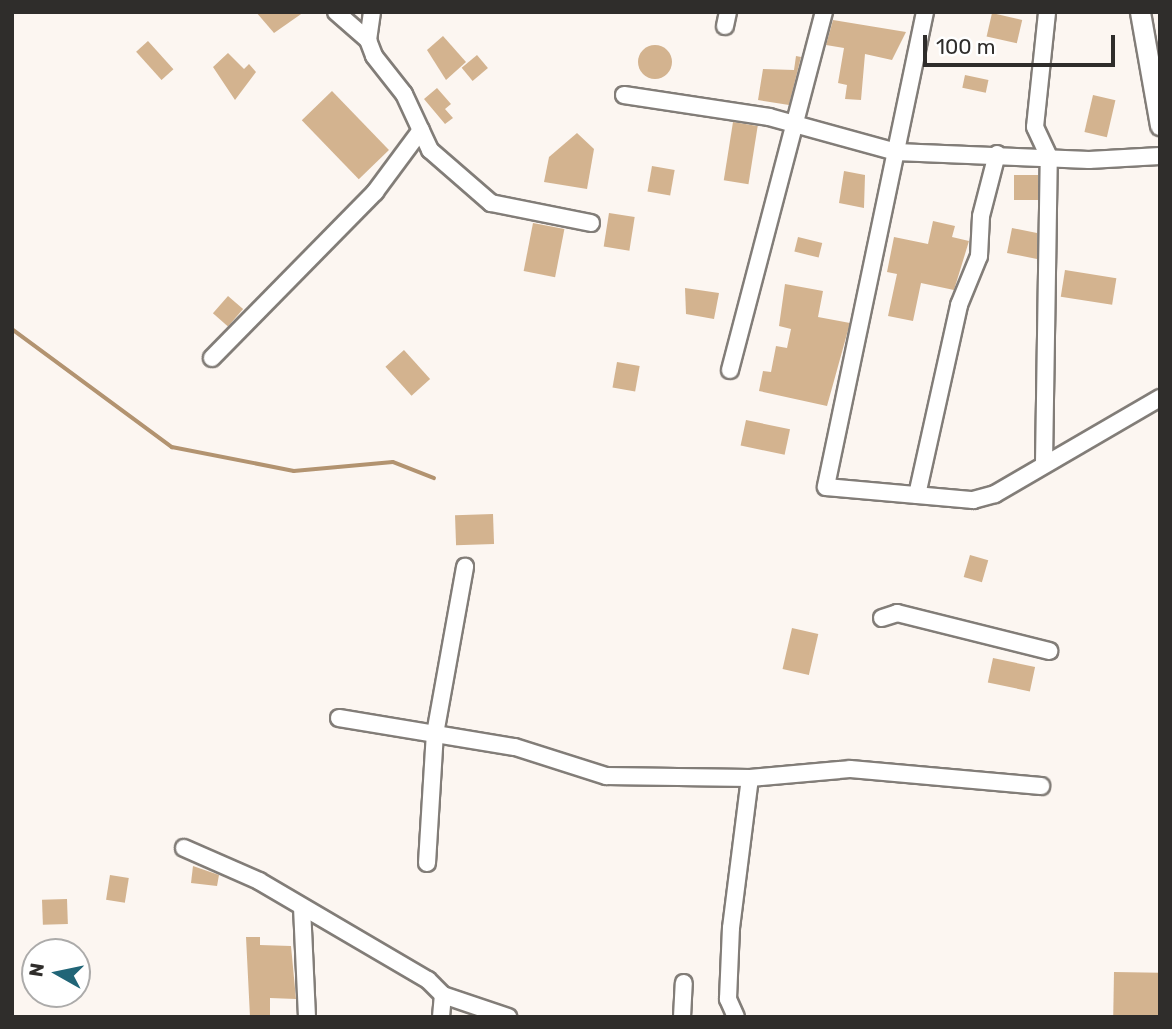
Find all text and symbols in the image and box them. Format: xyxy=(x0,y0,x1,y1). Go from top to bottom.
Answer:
scale bar xyxy=(927,21,1120,65)
text: 100 m xyxy=(936,34,995,59)
north arrow xyxy=(21,938,91,1008)
text: N xyxy=(24,961,49,979)

